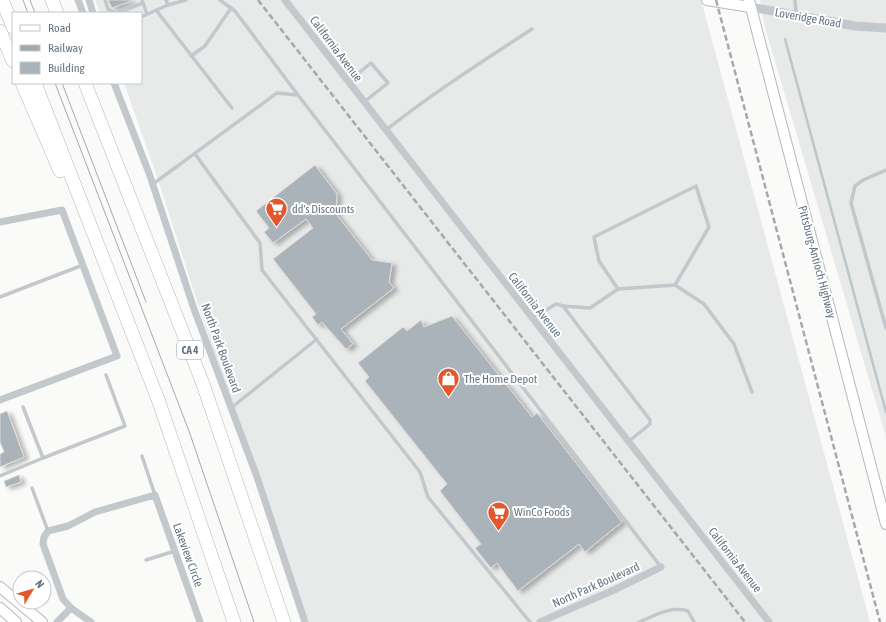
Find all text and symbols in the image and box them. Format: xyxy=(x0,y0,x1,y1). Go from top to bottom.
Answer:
street label: Loveridge Road xyxy=(774,5,842,31)
legend xyxy=(12,12,142,84)
street label: California Avenue xyxy=(307,13,365,85)
text: Road xyxy=(48,21,71,35)
text: Railway xyxy=(48,41,83,55)
text: Building xyxy=(48,61,86,75)
supermarket icon: dd's Discounts xyxy=(264,196,290,229)
place label: dd's Discounts xyxy=(292,202,354,216)
street label: Pittsburg-Antioch Highway xyxy=(795,204,839,320)
street label: California Avenue xyxy=(505,270,565,340)
street label: North Park Boulevard xyxy=(198,301,244,395)
road number: CA 4 xyxy=(177,341,203,359)
shop icon: The Home Depot xyxy=(435,366,461,399)
place label: The Home Depot xyxy=(464,372,538,386)
supermarket icon: WinCo Foods xyxy=(486,499,512,532)
place label: WinCo Foods xyxy=(514,505,570,519)
street label: Lakeview Circle xyxy=(170,521,206,589)
street label: California Avenue xyxy=(705,525,765,595)
street label: North Park Boulevard xyxy=(550,560,642,610)
north arrow xyxy=(12,570,52,610)
text: N xyxy=(33,578,47,590)

